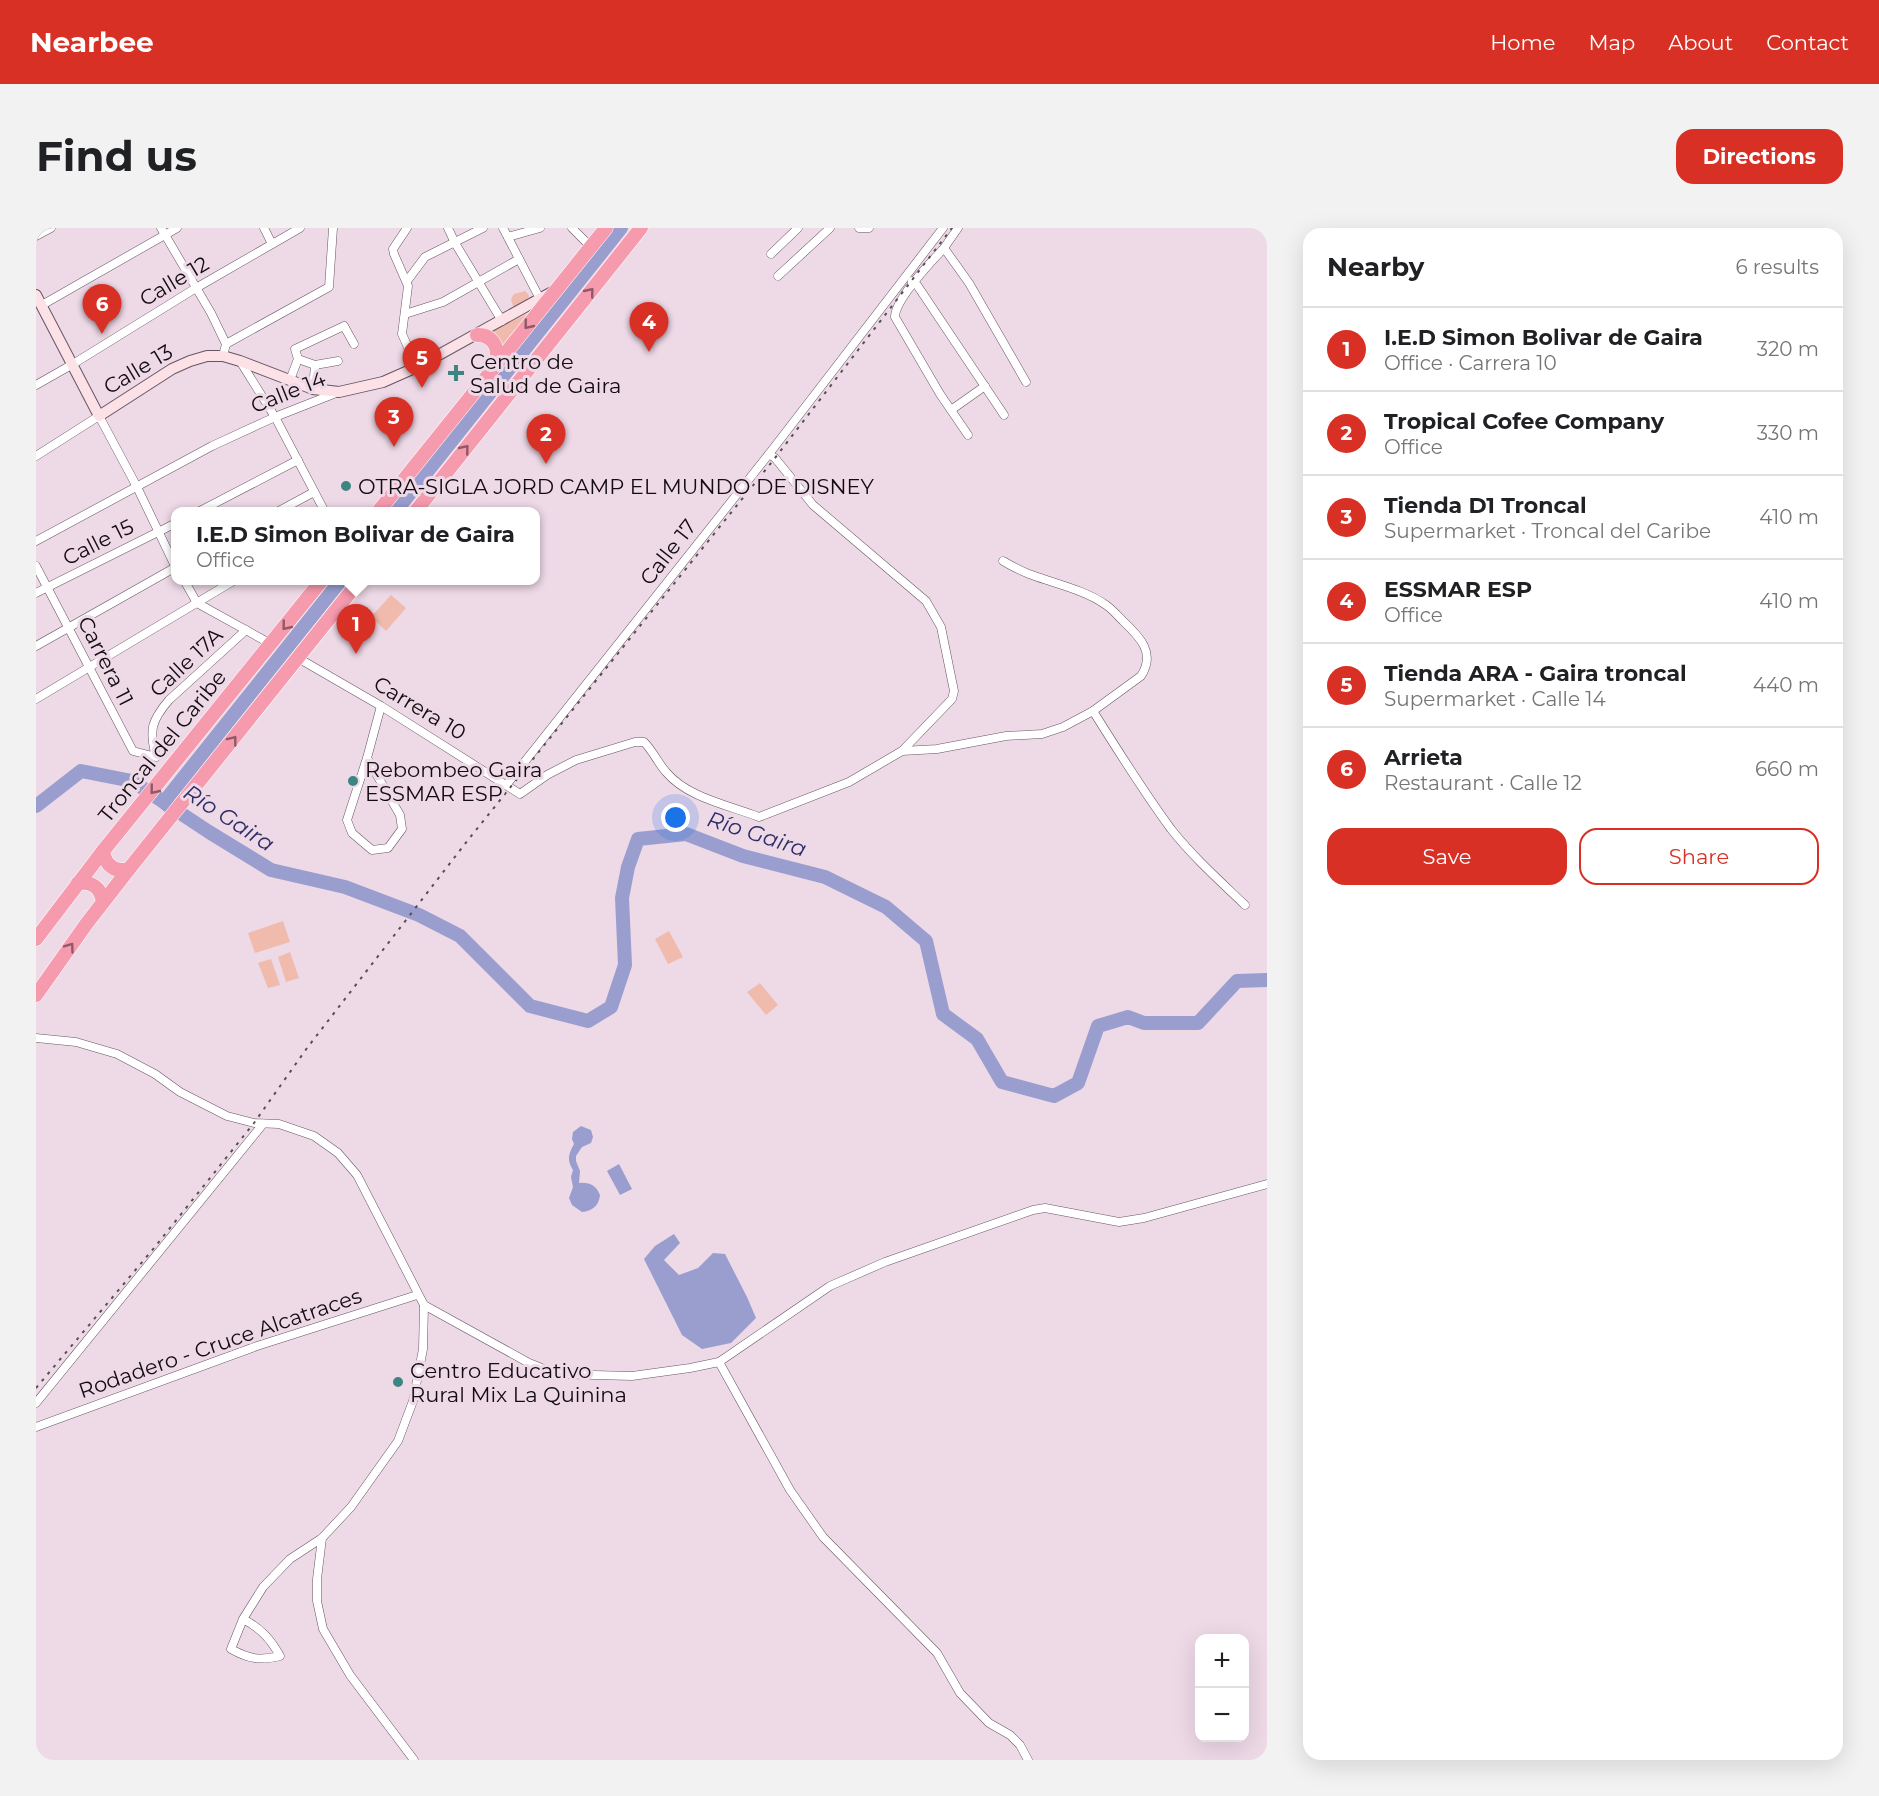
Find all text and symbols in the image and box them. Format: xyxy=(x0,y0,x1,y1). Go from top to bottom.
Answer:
text: Nearbee xyxy=(30,25,154,59)
text: Home xyxy=(1490,30,1555,55)
text: Map xyxy=(1588,30,1635,55)
text: About xyxy=(1668,30,1733,55)
text: Contact xyxy=(1766,30,1849,55)
button: Directions xyxy=(1676,129,1843,184)
text: Find us xyxy=(36,130,197,182)
street label: Calle 12 xyxy=(135,251,213,311)
text: Nearby xyxy=(1327,251,1424,283)
text: 6 results xyxy=(1735,255,1819,279)
pin: 6 xyxy=(82,285,122,334)
one-way arrow xyxy=(582,288,593,299)
pin: 4 xyxy=(630,302,668,352)
one-way arrow xyxy=(524,318,535,329)
text: I.E.D Simon Bolivar de Gaira xyxy=(1384,324,1703,351)
text: 1 xyxy=(1343,337,1350,361)
text: 320 m xyxy=(1757,337,1819,361)
pin: 5 xyxy=(402,338,442,388)
street label: Calle 13 xyxy=(99,339,177,399)
place label: Centro de Salud de Gaira xyxy=(470,349,621,398)
text: Office · Carrera 10 xyxy=(1384,351,1557,375)
marker: Centro de Salud de Gaira xyxy=(447,364,465,382)
street label: Calle 14 xyxy=(247,366,329,418)
pin: 3 xyxy=(374,398,414,447)
text: Tropical Cofee Company xyxy=(1384,408,1664,435)
pin: 2 xyxy=(526,414,566,464)
text: 2 xyxy=(1341,421,1352,445)
text: 330 m xyxy=(1757,421,1819,445)
text: Office xyxy=(1384,435,1443,459)
one-way arrow xyxy=(457,445,468,456)
place label: OTRA-SIGLA JORD CAMP EL MUNDO DE DISNEY xyxy=(358,474,874,499)
marker: OTRA-SIGLA JORD CAMP EL MUNDO DE DISNEY xyxy=(339,479,353,493)
text: Tienda D1 Troncal xyxy=(1384,492,1587,519)
text: 3 xyxy=(1341,505,1352,529)
text: 410 m xyxy=(1759,505,1819,529)
popup xyxy=(171,507,540,585)
street label: Calle 15 xyxy=(58,514,138,570)
street label: Calle 17 xyxy=(635,514,701,590)
text: Supermarket · Troncal del Caribe xyxy=(1384,519,1711,543)
text: I.E.D Simon Bolivar de Gaira xyxy=(196,521,515,548)
text: Office xyxy=(196,548,255,572)
text: ESSMAR ESP xyxy=(1384,576,1532,603)
text: 4 xyxy=(1340,589,1353,613)
text: 410 m xyxy=(1759,589,1819,613)
text: Office xyxy=(1384,603,1443,627)
pin: 1 xyxy=(336,604,376,654)
street label: Carrera 11 xyxy=(73,612,139,710)
one-way arrow xyxy=(282,619,293,630)
street label: Calle 17A xyxy=(144,621,228,702)
text: Tienda ARA - Gaira troncal xyxy=(1384,660,1687,687)
street label: Troncal del Caribe xyxy=(93,665,231,827)
street label: Carrera 10 xyxy=(369,671,471,745)
text: 5 xyxy=(1341,673,1352,697)
text: 440 m xyxy=(1753,673,1819,697)
text: Supermarket · Calle 14 xyxy=(1384,687,1606,711)
one-way arrow xyxy=(226,736,237,747)
text: Arrieta xyxy=(1384,744,1463,771)
place label: Rebombeo Gaira ESSMAR ESP xyxy=(365,757,542,806)
text: 6 xyxy=(1340,757,1353,781)
text: 660 m xyxy=(1755,757,1819,781)
text: Restaurant · Calle 12 xyxy=(1384,771,1582,795)
marker: Rebombeo Gaira ESSMAR ESP xyxy=(346,774,360,788)
water label: Río Gaira xyxy=(179,779,279,857)
one-way arrow xyxy=(150,783,161,794)
your location xyxy=(661,803,690,832)
water label: Río Gaira xyxy=(704,805,810,863)
button: Save xyxy=(1327,828,1567,885)
button: Share xyxy=(1579,828,1819,885)
one-way arrow xyxy=(63,943,74,954)
street label: Rodadero - Cruce Alcatraces xyxy=(75,1283,365,1403)
place label: Centro Educativo Rural Mix La Quinina xyxy=(410,1358,627,1407)
marker: Centro Educativo Rural Mix La Quinina xyxy=(391,1375,405,1389)
map controls xyxy=(1195,1634,1249,1742)
button: + xyxy=(1195,1634,1249,1688)
button: − xyxy=(1195,1688,1249,1742)

